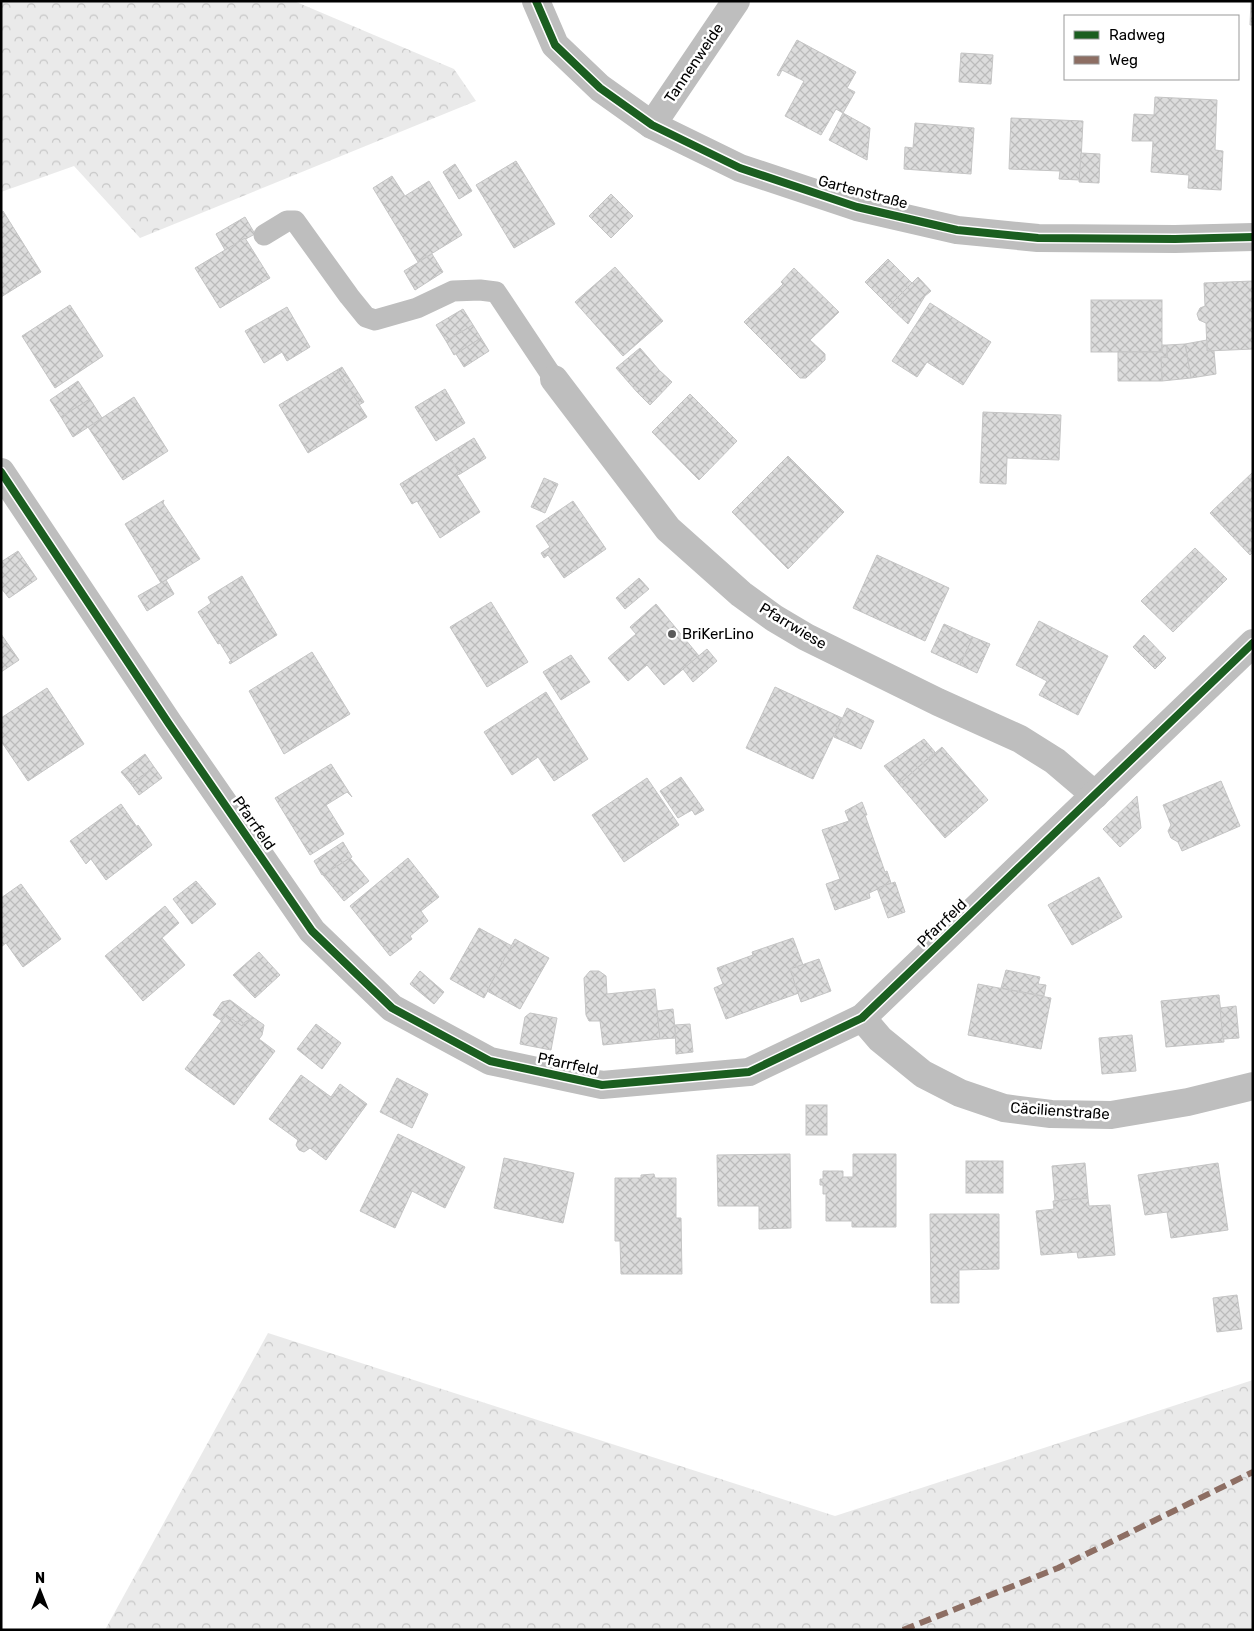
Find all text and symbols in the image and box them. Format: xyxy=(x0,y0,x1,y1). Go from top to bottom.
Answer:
legend xyxy=(1064,15,1239,80)
street label: Tannenweide xyxy=(661,20,727,106)
text: Radweg xyxy=(1109,26,1165,44)
text: Weg xyxy=(1109,51,1138,69)
street label: Gartenstraße xyxy=(816,171,910,213)
street label: Pfarrwiese xyxy=(756,599,830,653)
place label: BriKerLino xyxy=(682,625,754,643)
marker: BriKerLino xyxy=(666,628,678,640)
street label: Pfarrfeld xyxy=(229,793,279,853)
street label: Pfarrfeld xyxy=(914,895,970,951)
street label: Pfarrfeld xyxy=(536,1049,600,1079)
street label: Cäcilienstraße xyxy=(1010,1099,1110,1123)
north arrow xyxy=(15,1566,65,1616)
text: N xyxy=(35,1570,45,1587)

